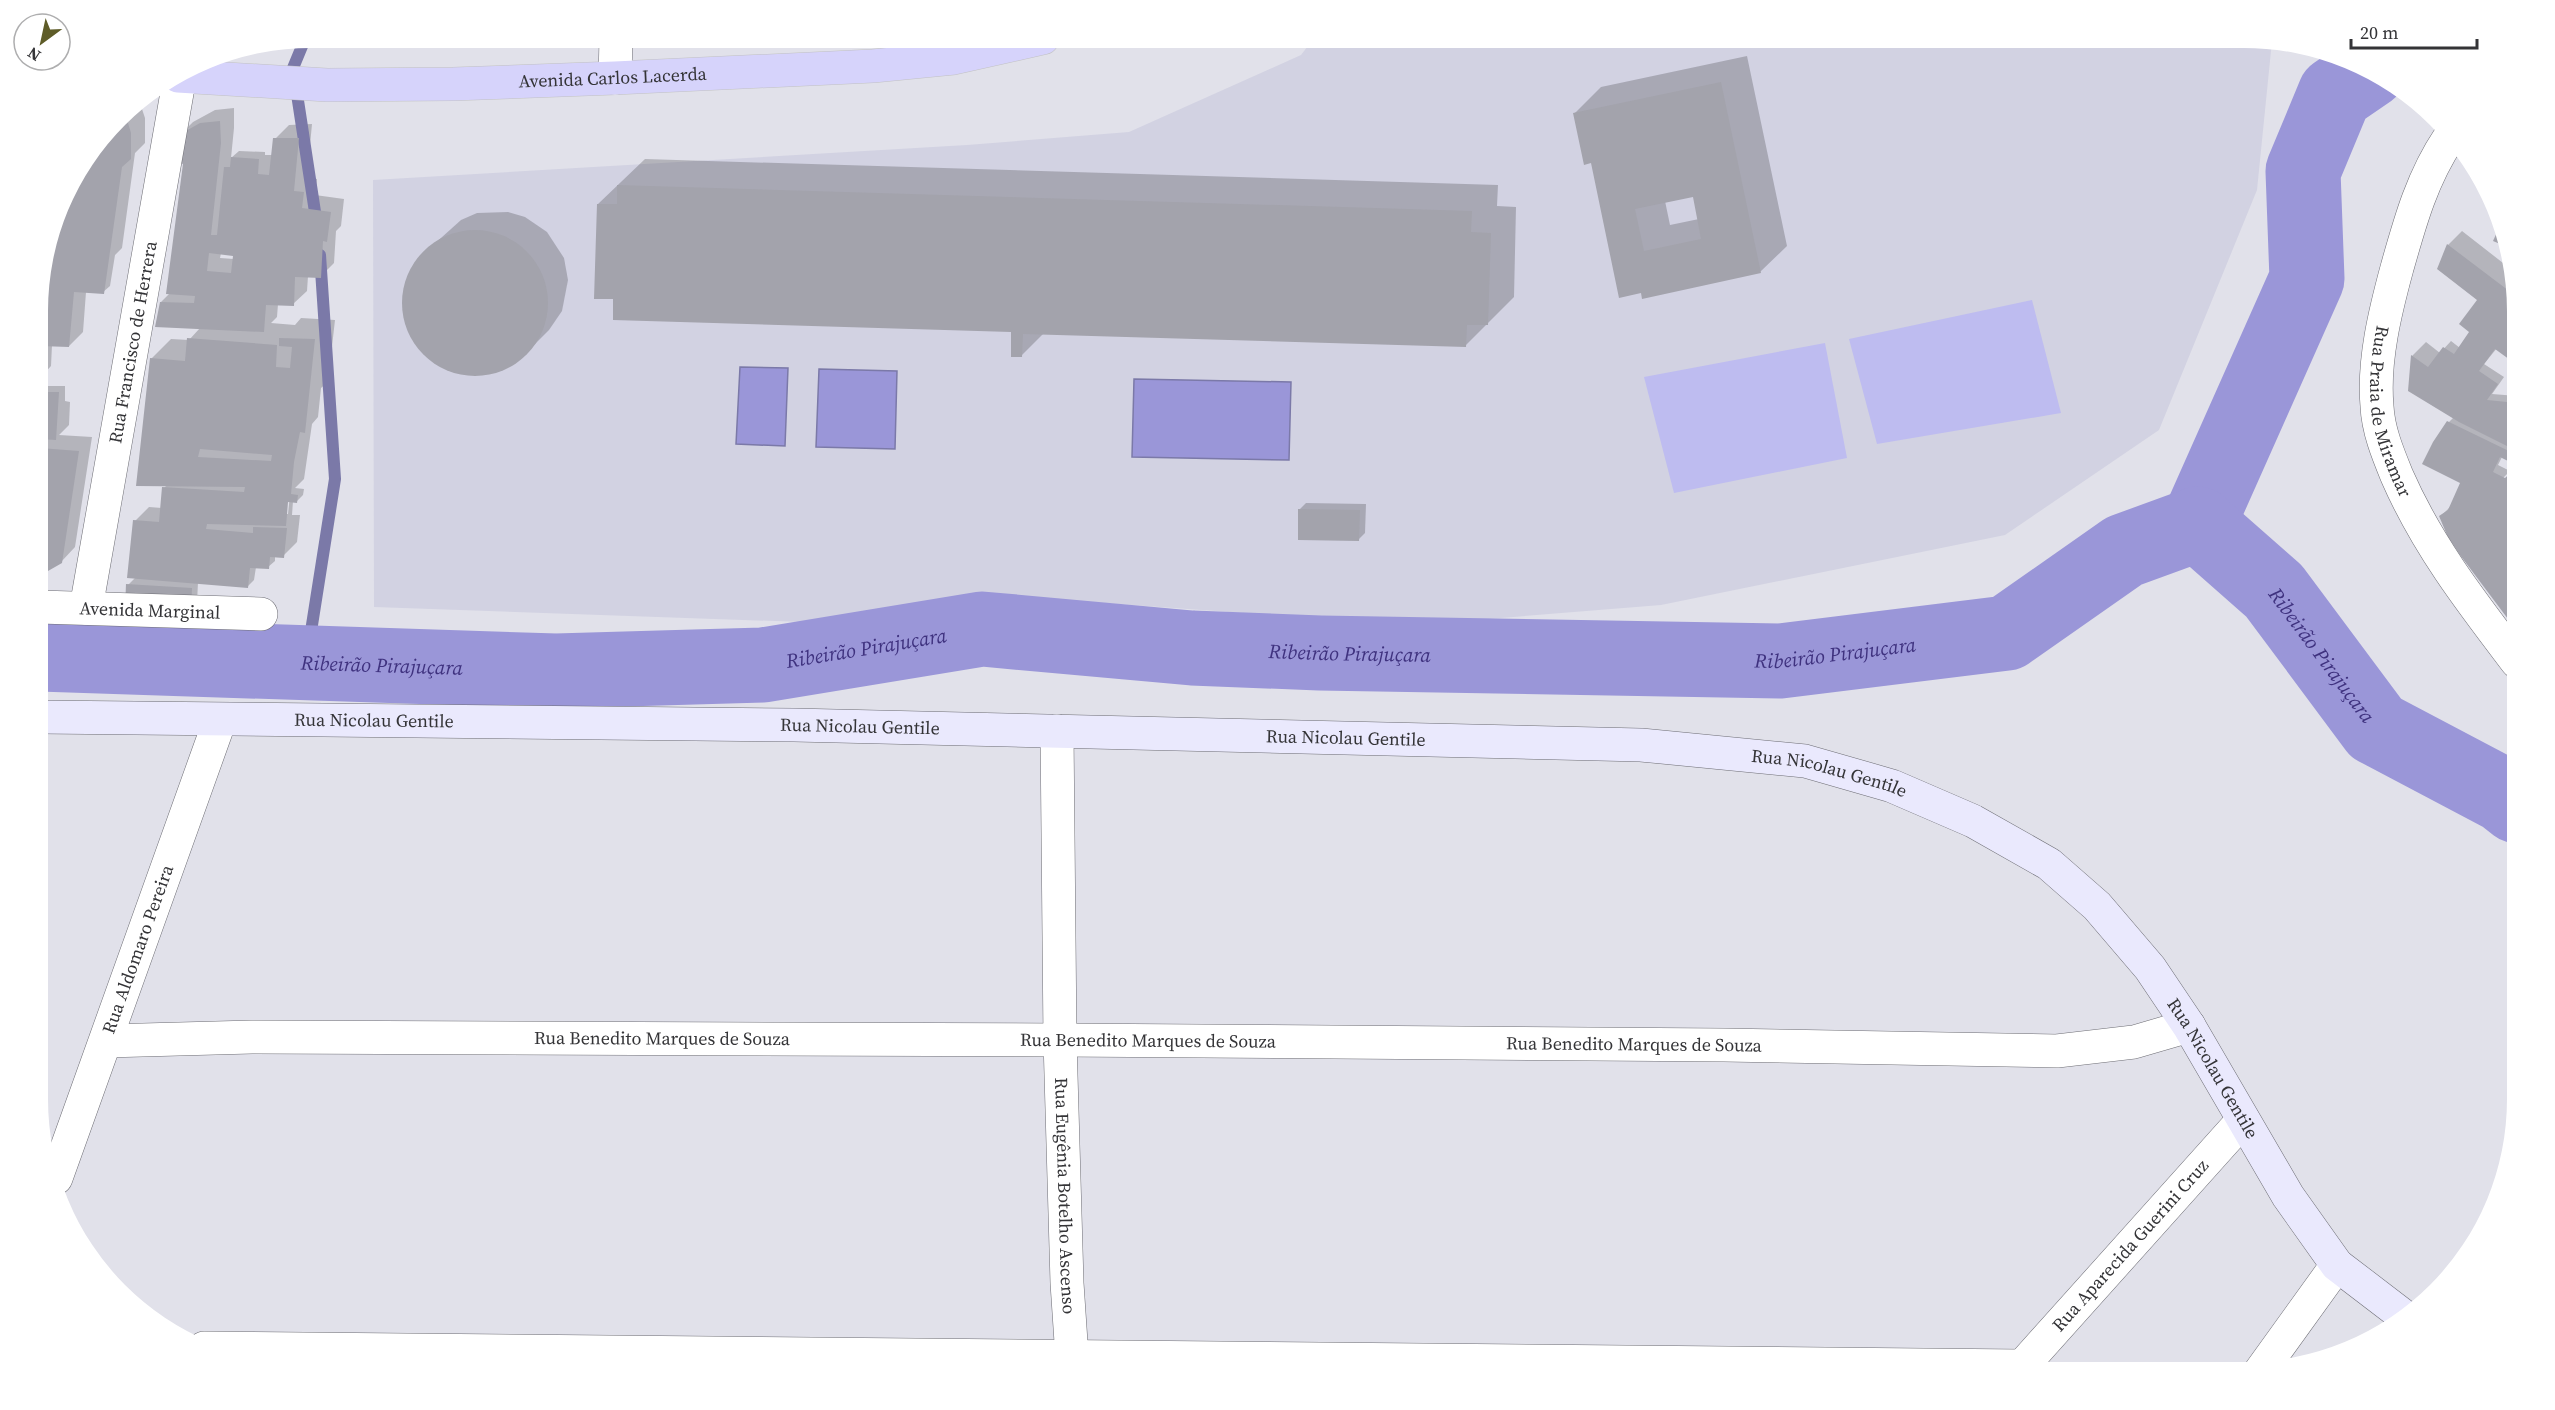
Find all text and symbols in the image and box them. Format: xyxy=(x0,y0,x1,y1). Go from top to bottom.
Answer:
north arrow xyxy=(12,12,72,72)
scale bar xyxy=(2351,12,2477,50)
text: 20 m xyxy=(2360,20,2398,45)
text: N xyxy=(23,42,45,67)
street label: Avenida Carlos Lacerda xyxy=(518,61,708,94)
street label: Rua Francisco de Herrera xyxy=(102,238,163,445)
street label: Rua Praia de Miramar xyxy=(2364,324,2418,501)
water label: Ribeirão Pirajuçara xyxy=(2261,581,2382,729)
street label: Avenida Marginal xyxy=(79,595,221,625)
water label: Ribeirão Pirajuçara xyxy=(783,621,949,675)
water label: Ribeirão Pirajuçara xyxy=(1753,630,1918,675)
water label: Ribeirão Pirajuçara xyxy=(1267,637,1432,669)
water label: Ribeirão Pirajuçara xyxy=(299,649,464,682)
street label: Rua Nicolau Gentile xyxy=(294,707,454,733)
street label: Rua Nicolau Gentile xyxy=(780,712,940,740)
street label: Rua Nicolau Gentile xyxy=(1266,723,1426,752)
street label: Rua Nicolau Gentile xyxy=(1750,743,1911,803)
street label: Rua Aldomaro Pereira xyxy=(96,860,179,1037)
street label: Rua Nicolau Gentile xyxy=(2162,993,2265,1143)
street label: Rua Benedito Marques de Souza xyxy=(534,1025,791,1051)
street label: Rua Benedito Marques de Souza xyxy=(1020,1027,1277,1054)
street label: Rua Benedito Marques de Souza xyxy=(1506,1030,1763,1058)
street label: Rua Eugênia Botelho Ascenso xyxy=(1049,1077,1082,1315)
street label: Rua Aparecida Guerini Cruz xyxy=(2046,1154,2214,1337)

